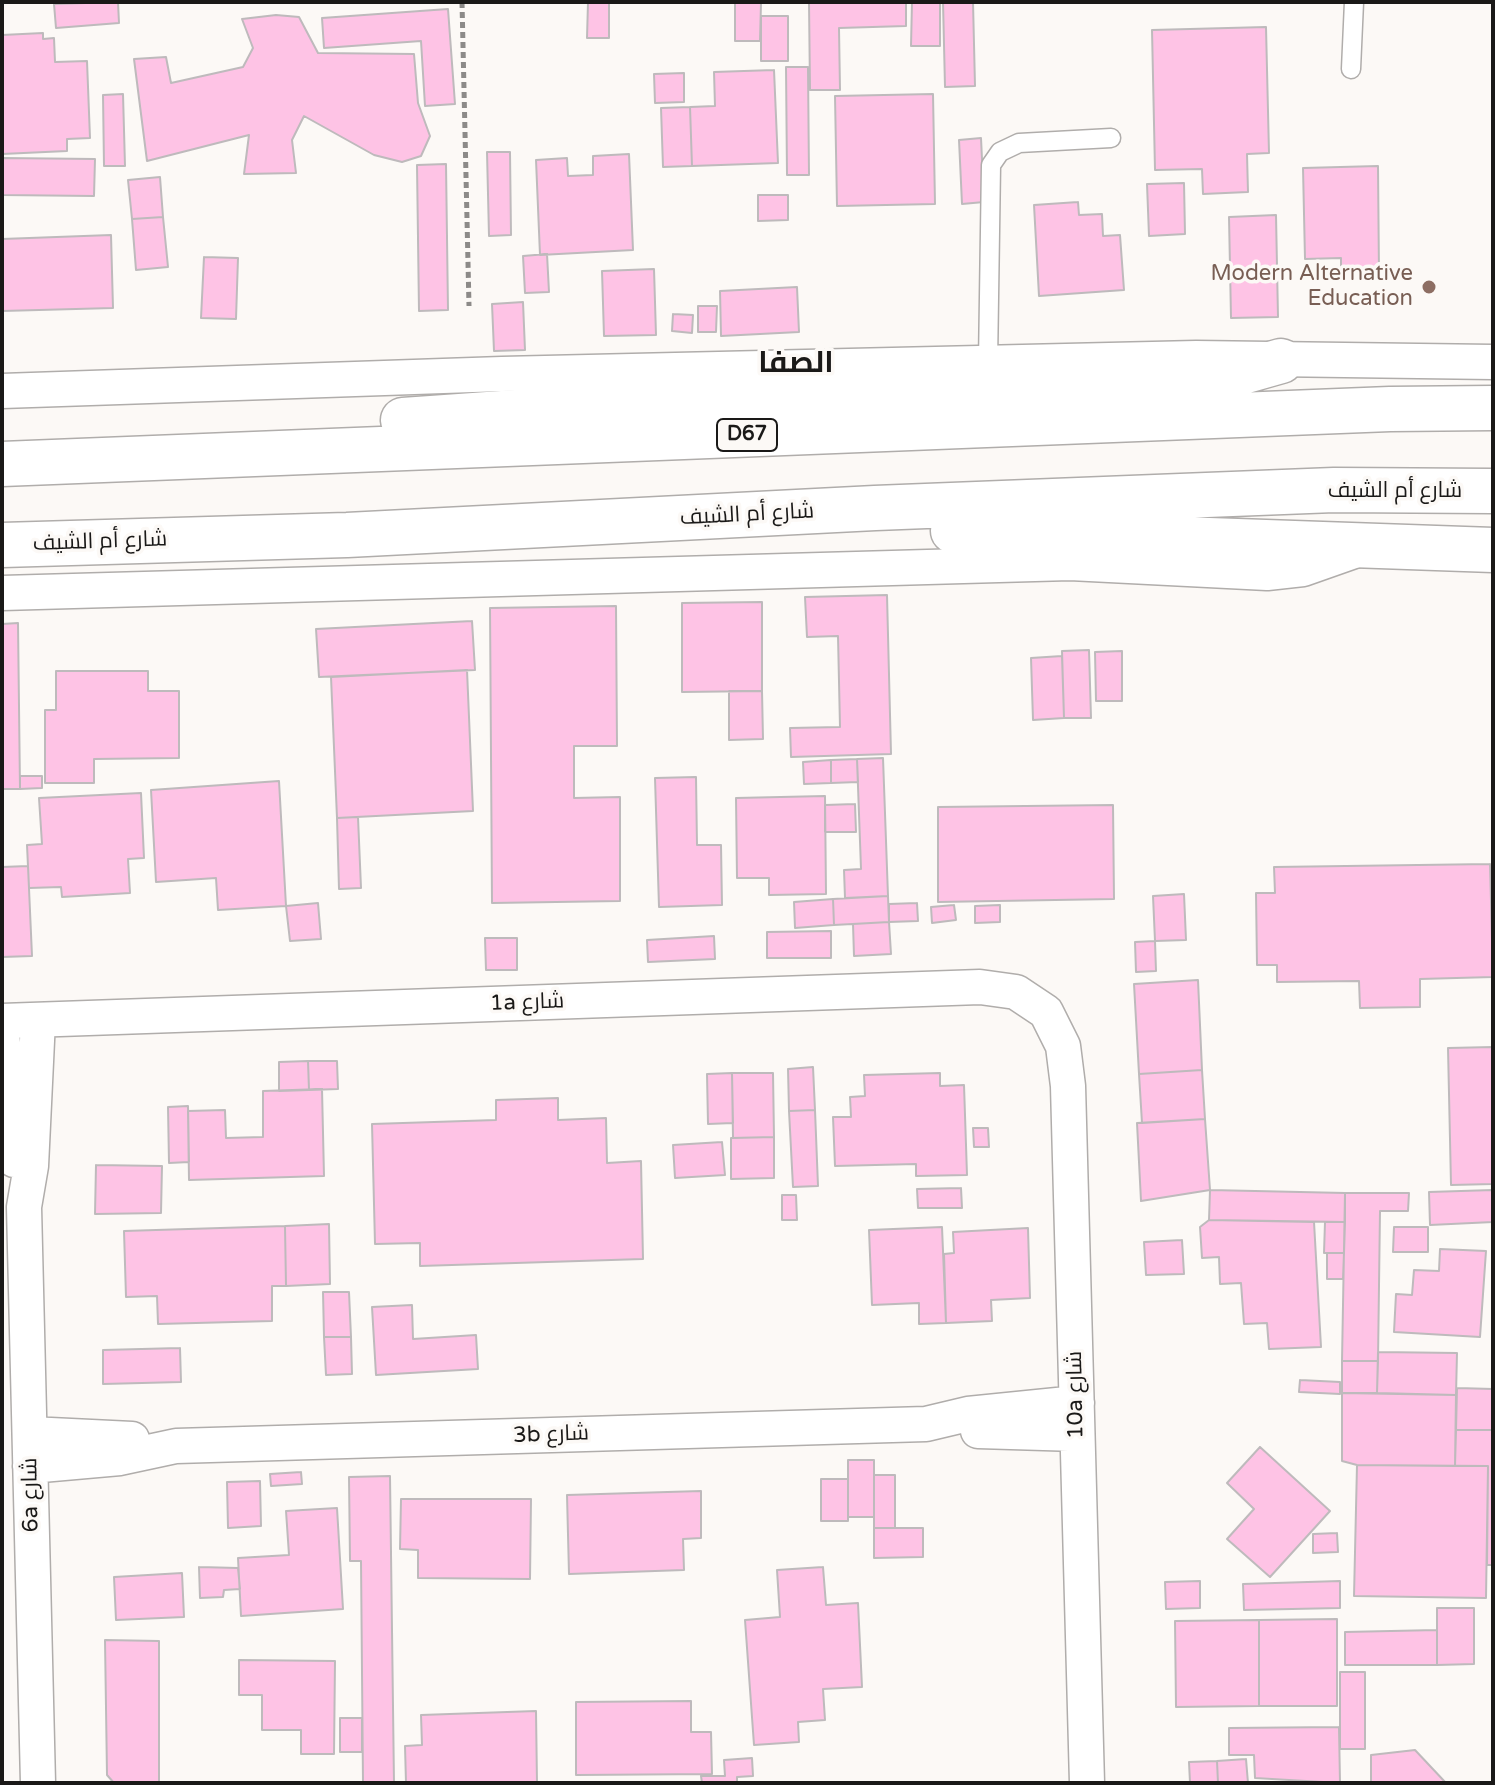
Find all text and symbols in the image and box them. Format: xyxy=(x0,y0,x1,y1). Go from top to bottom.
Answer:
place label: Modern Alternative Education xyxy=(1211,261,1413,312)
marker: Modern Alternative Education xyxy=(1420,278,1438,296)
district label: الصفا xyxy=(758,346,834,382)
road number: D67 xyxy=(717,419,777,451)
street label: شارع أم الشيف xyxy=(1328,478,1462,504)
street label: شارع أم الشيف xyxy=(679,498,815,532)
street label: شارع أم الشيف xyxy=(32,526,168,558)
street label: 1a شارع xyxy=(489,989,565,1017)
street label: 10a شارع xyxy=(1062,1351,1090,1439)
street label: 3b شارع xyxy=(513,1420,589,1450)
street label: 6a شارع xyxy=(17,1458,45,1532)

